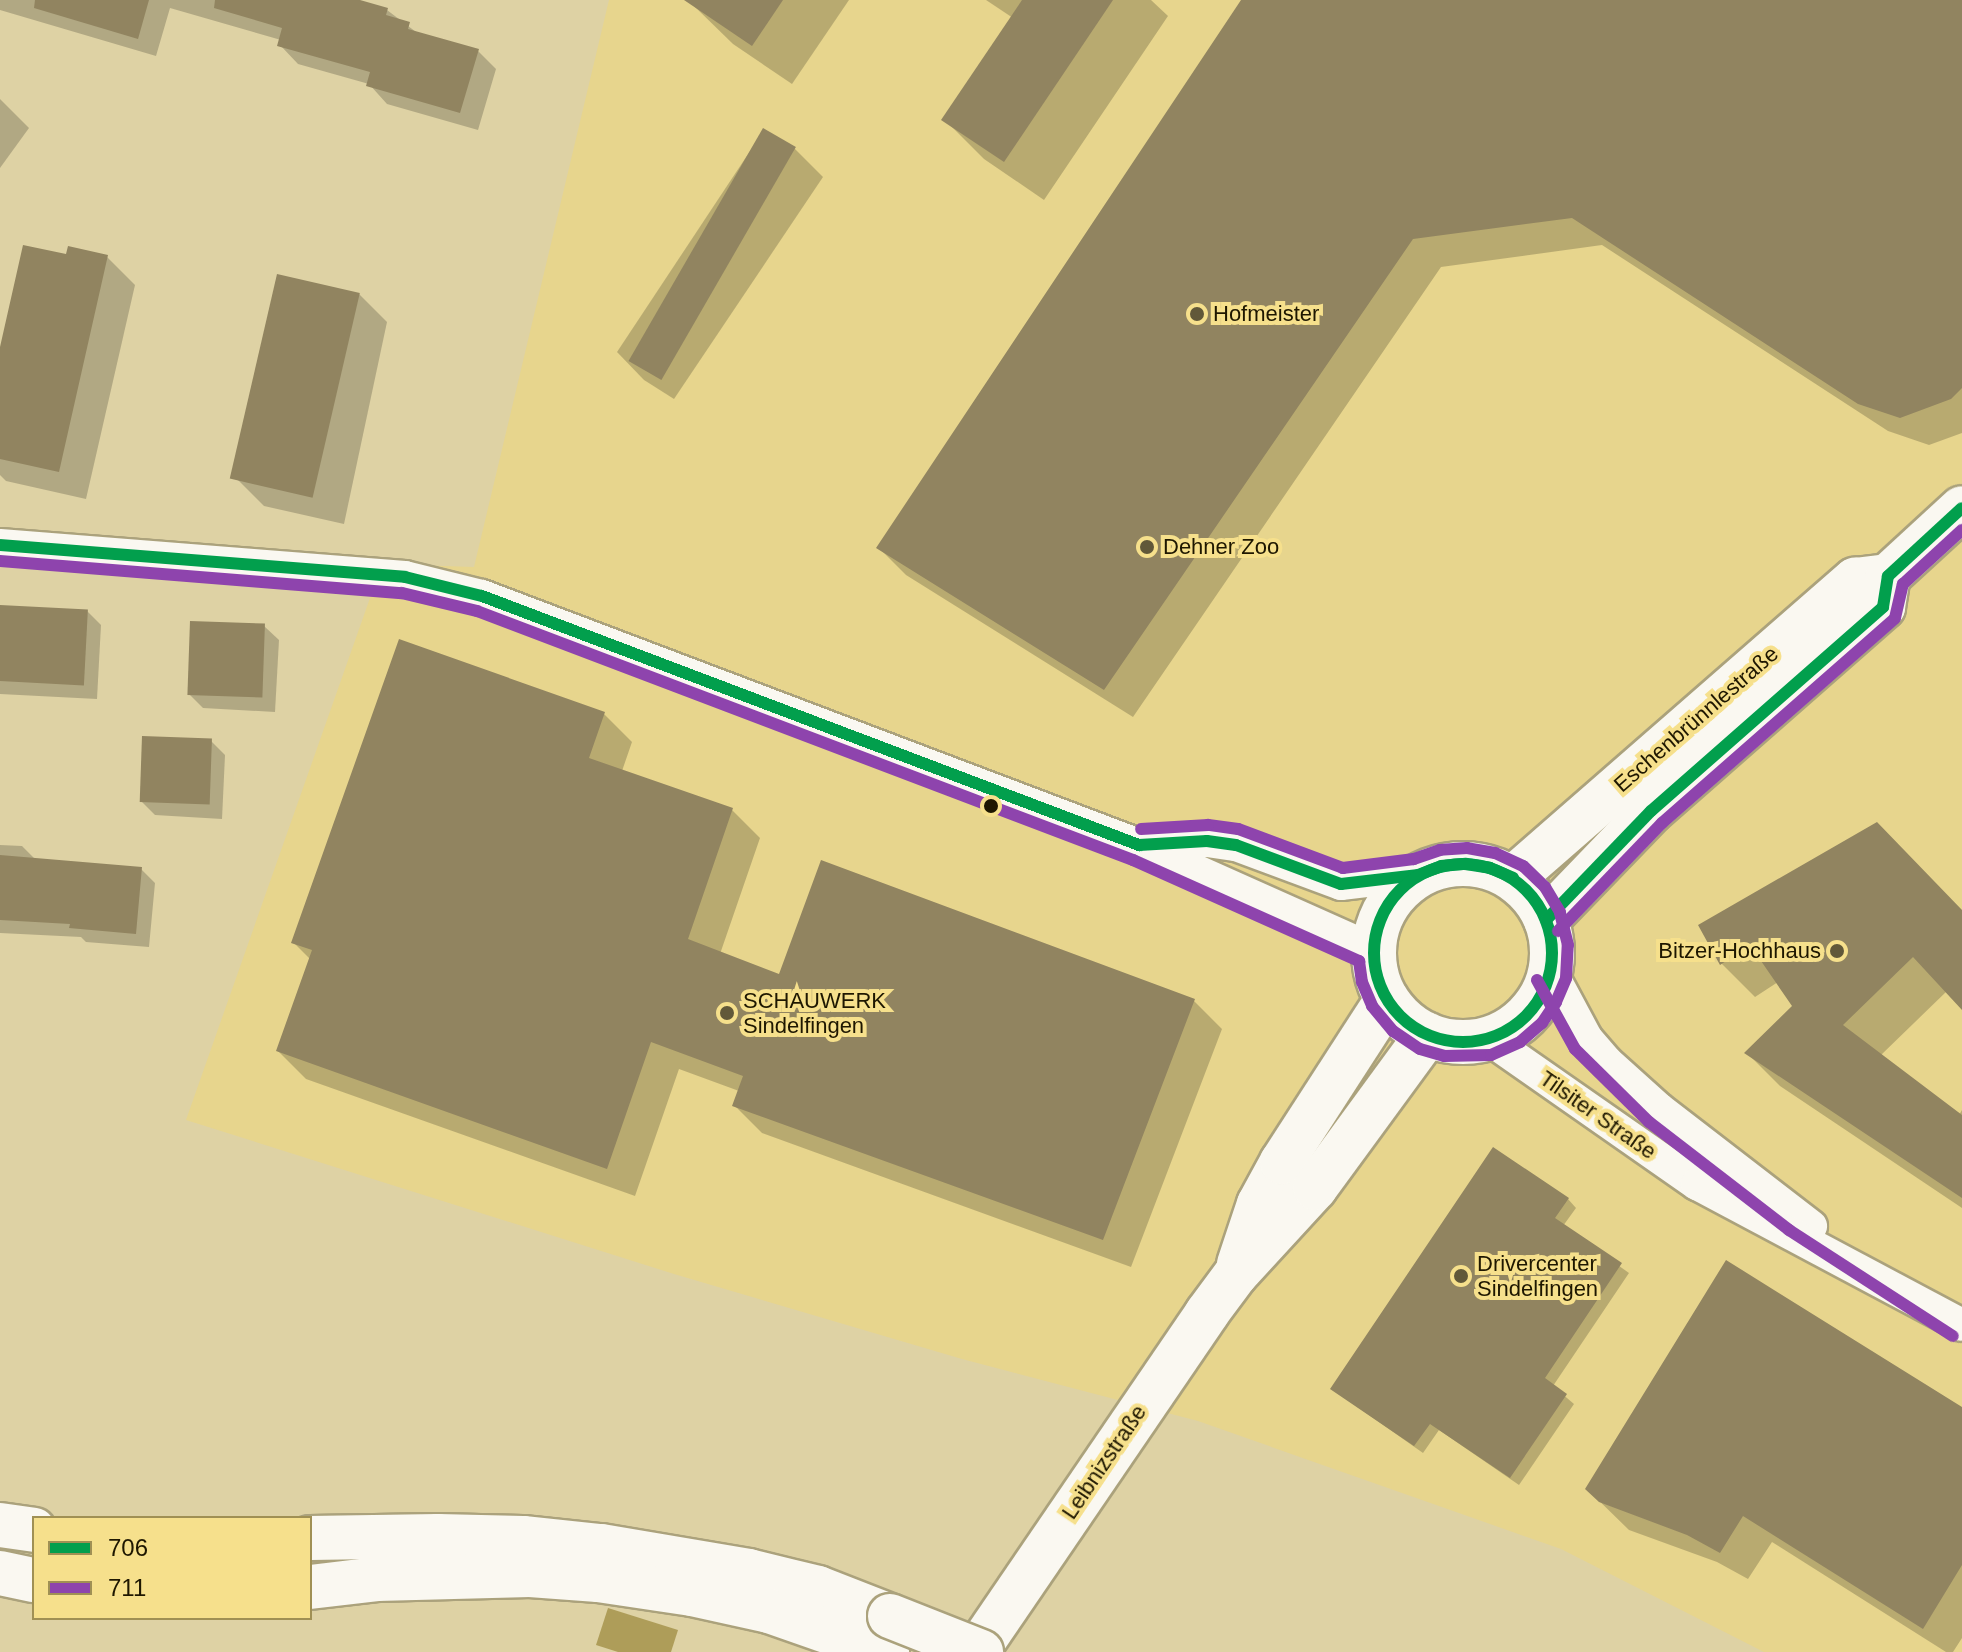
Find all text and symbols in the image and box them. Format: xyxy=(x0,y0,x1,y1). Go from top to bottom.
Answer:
place label: Hofmeister xyxy=(1213,301,1319,327)
marker: Hofmeister xyxy=(1188,305,1206,323)
place label: Dehner Zoo xyxy=(1163,534,1279,560)
marker: Dehner Zoo xyxy=(1138,538,1156,556)
street label: Eschenbrünnlestraße xyxy=(1608,640,1784,798)
unlabelled marker xyxy=(983,798,999,814)
place label: Bitzer-Hochhaus xyxy=(1658,938,1821,964)
marker: Bitzer-Hochhaus xyxy=(1828,942,1846,960)
place label: SCHAUWERK Sindelfingen xyxy=(743,987,886,1038)
marker: SCHAUWERK Sindelfingen xyxy=(718,1004,736,1022)
street label: Tilsiter Straße xyxy=(1535,1065,1661,1165)
place label: Drivercenter Sindelfingen xyxy=(1477,1250,1598,1302)
marker: Drivercenter Sindelfingen xyxy=(1452,1267,1470,1285)
street label: Leibnizstraße xyxy=(1056,1400,1152,1524)
legend xyxy=(32,1516,312,1620)
text: 706 xyxy=(108,1534,148,1561)
text: 711 xyxy=(108,1574,146,1601)

